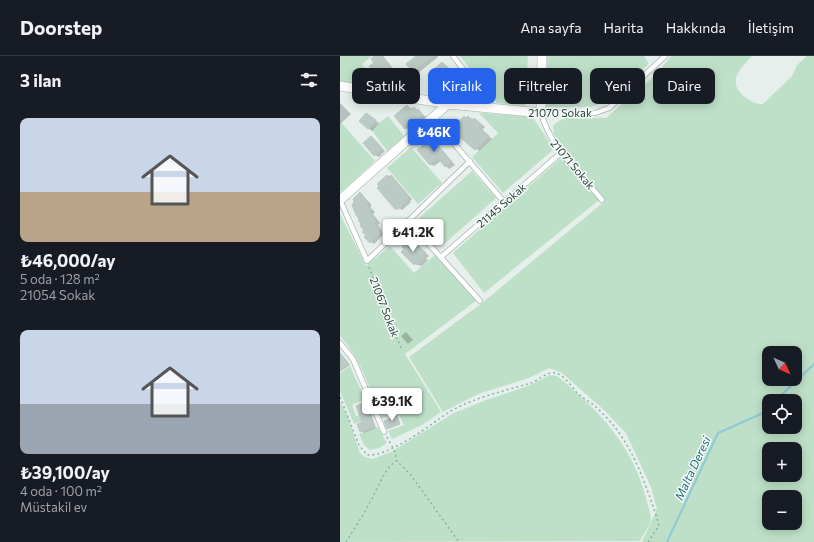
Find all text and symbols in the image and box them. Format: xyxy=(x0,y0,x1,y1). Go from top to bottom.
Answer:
text: Doorstep xyxy=(20,16,102,39)
text: Ana sayfa xyxy=(520,19,582,36)
text: Harita xyxy=(604,19,644,36)
text: Hakkında xyxy=(666,19,726,36)
text: İletişim xyxy=(748,19,794,36)
chip: Satılık xyxy=(352,68,420,104)
chip: Kiralık xyxy=(428,68,496,104)
chip: Filtreler xyxy=(504,68,582,104)
chip: Yeni xyxy=(590,68,645,104)
chip: Daire xyxy=(653,68,715,104)
icon: filters xyxy=(298,69,320,91)
text: 3 ilan xyxy=(20,70,61,91)
street label: 21070 Sokak xyxy=(528,106,592,119)
pin: ₺46K xyxy=(410,119,458,153)
text: ₺46K xyxy=(417,124,451,140)
street label: 21071 Sokak xyxy=(548,136,598,192)
icon: home xyxy=(134,144,206,216)
street label: 21145 Sokak xyxy=(474,180,528,230)
pin: ₺41.2K xyxy=(380,219,446,253)
text: ₺41.2K xyxy=(392,224,434,240)
text: ₺46,000/ay xyxy=(20,250,116,271)
text: 5 oda · 128 m² xyxy=(20,271,100,287)
street label: 21067 Sokak xyxy=(368,275,402,339)
text: 21054 Sokak xyxy=(20,287,95,303)
north arrow xyxy=(762,346,802,386)
map controls xyxy=(762,346,802,530)
icon: home xyxy=(134,356,206,428)
pin: ₺39.1K xyxy=(359,388,425,422)
text: ₺39.1K xyxy=(371,393,413,409)
button: locate xyxy=(762,394,802,434)
water label: Malta Deresi xyxy=(671,433,713,502)
button: + xyxy=(762,442,802,482)
text: ₺39,100/ay xyxy=(20,462,110,483)
text: 4 oda · 100 m² xyxy=(20,483,102,499)
button: − xyxy=(762,490,802,530)
text: Müstakil ev xyxy=(20,499,87,515)

